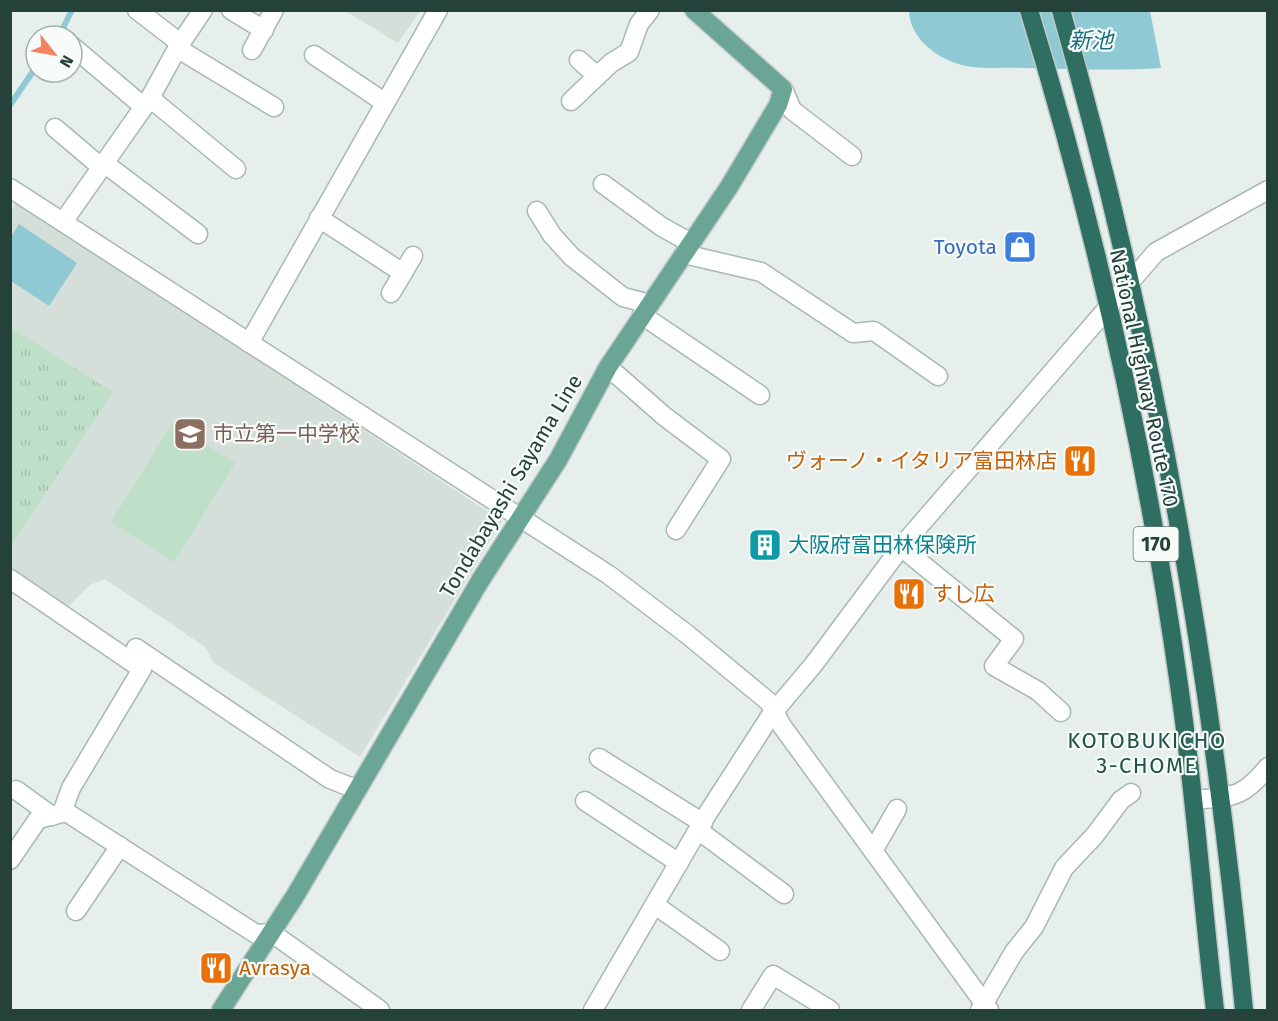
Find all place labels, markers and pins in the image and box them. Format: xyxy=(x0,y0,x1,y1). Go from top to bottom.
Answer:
shop icon: Toyota xyxy=(1002,229,1038,265)
place label: Toyota xyxy=(934,234,997,260)
school or university icon: 市立第一中学校 xyxy=(172,416,208,452)
place label: 市立第一中学校 xyxy=(213,421,360,447)
restaurant icon: ヴォーノ・イタリア富田林店 xyxy=(1062,443,1098,479)
place label: ヴォーノ・イタリア富田林店 xyxy=(786,448,1057,474)
building icon: 大阪府富田林保険所 xyxy=(747,527,783,563)
place label: 大阪府富田林保険所 xyxy=(788,532,977,558)
restaurant icon: すし広 xyxy=(891,576,927,612)
place label: すし広 xyxy=(932,581,995,607)
restaurant icon: Avrasya xyxy=(198,950,234,986)
place label: Avrasya xyxy=(239,955,311,981)

